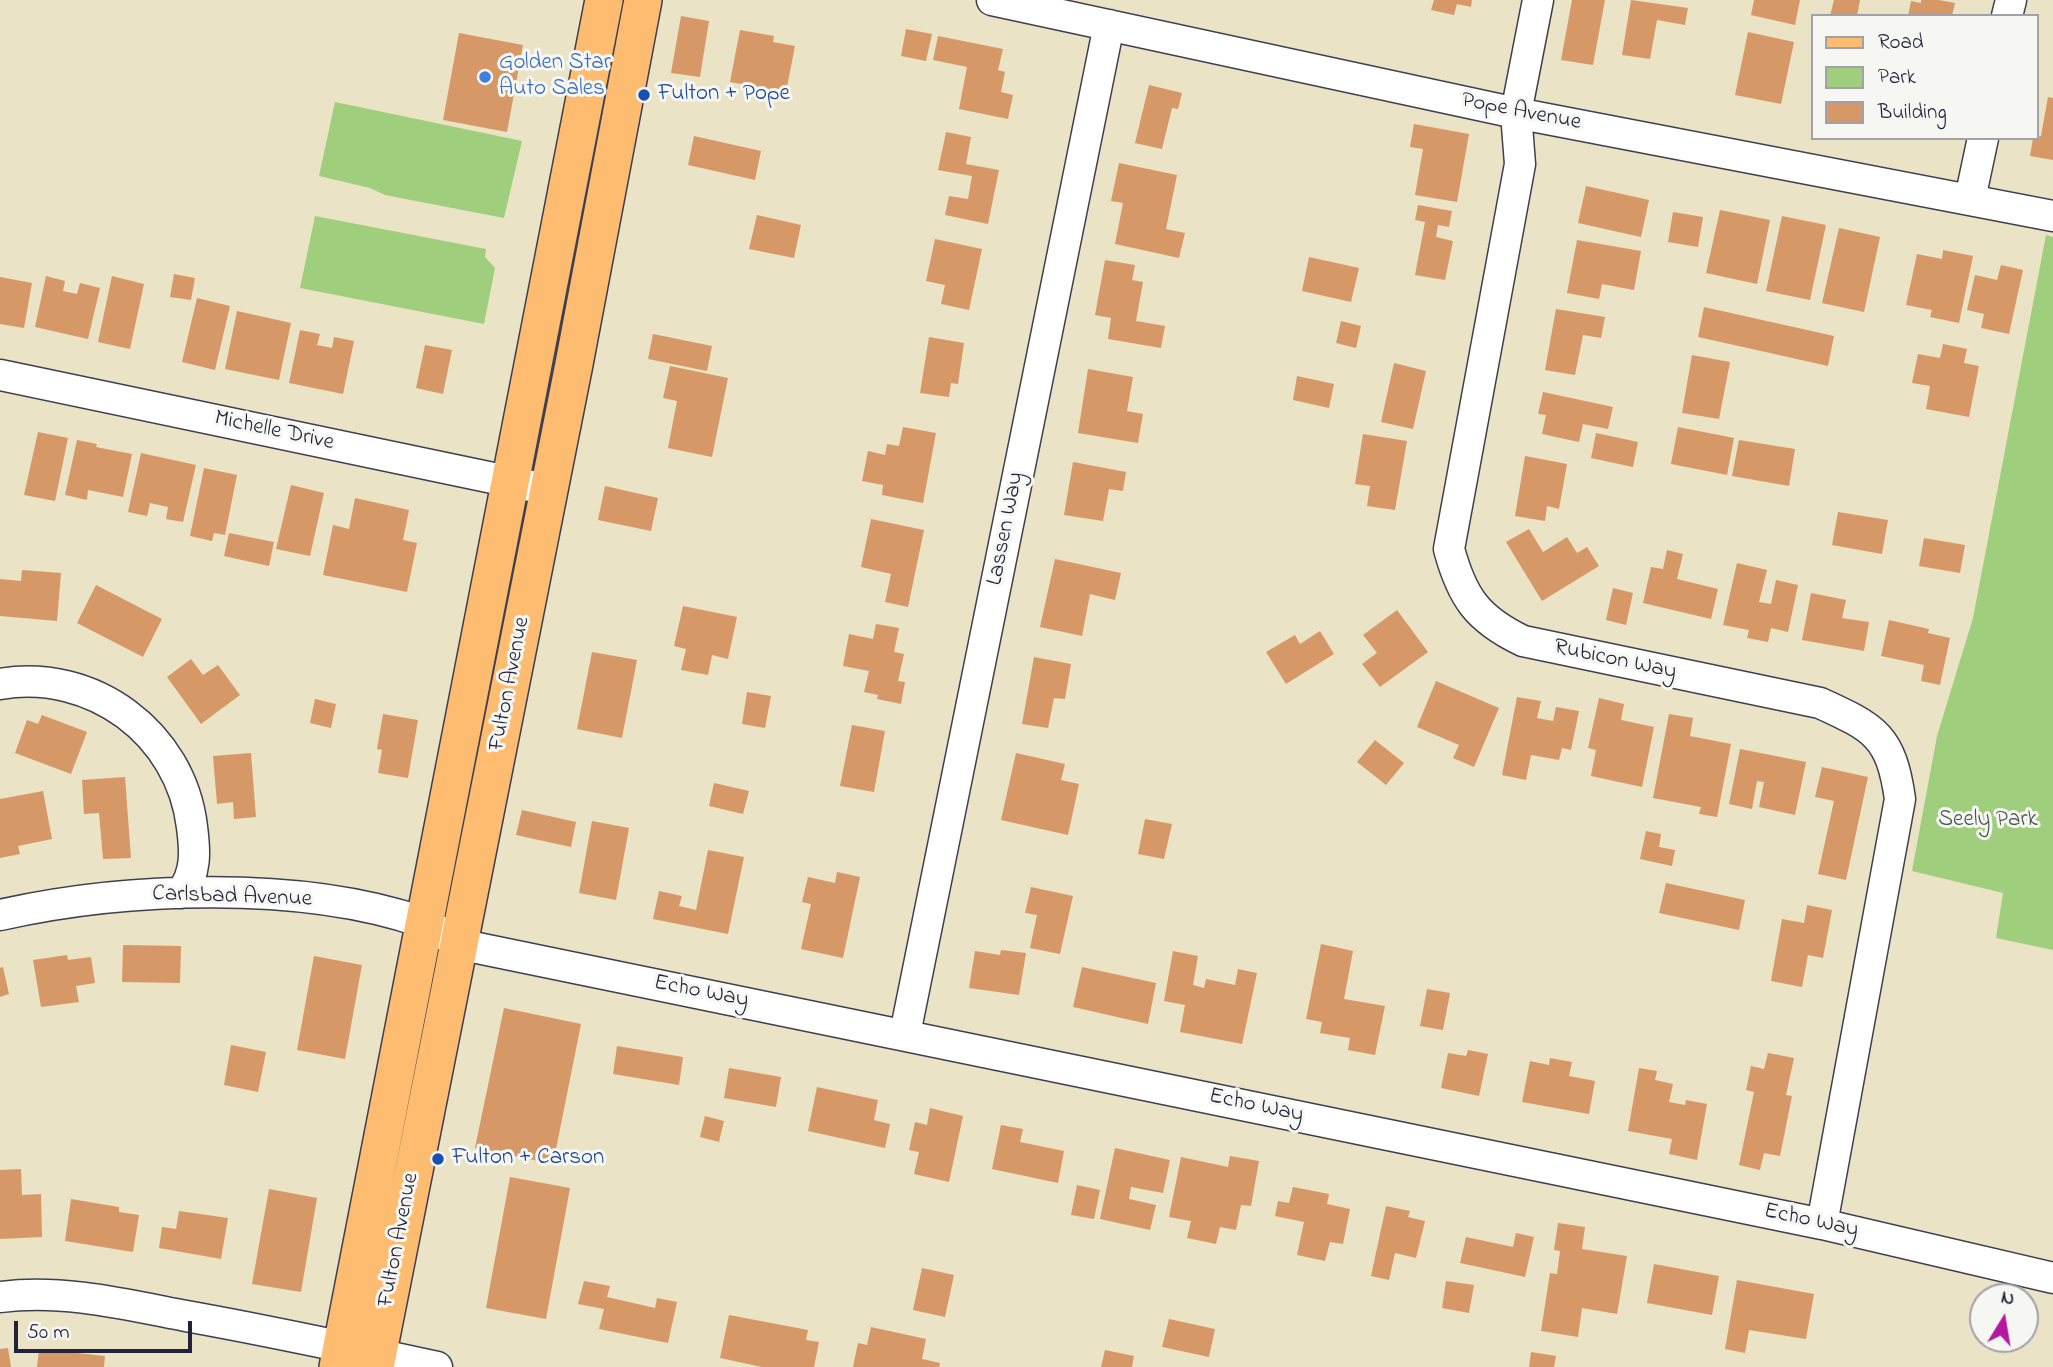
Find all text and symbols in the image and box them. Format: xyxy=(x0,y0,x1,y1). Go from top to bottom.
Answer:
legend xyxy=(1812,14,2039,140)
text: Road xyxy=(1878,28,1924,58)
place label: Golden Star Auto Sales xyxy=(499,50,611,104)
text: Park xyxy=(1878,63,1916,93)
marker: Golden Star Auto Sales xyxy=(477,69,493,85)
place label: Fulton + Pope xyxy=(658,81,790,109)
marker: Fulton + Pope xyxy=(636,87,652,103)
street label: Pope Avenue xyxy=(1459,88,1583,138)
text: Building xyxy=(1878,98,1947,128)
street label: Michelle Drive xyxy=(212,406,336,458)
street label: Lassen Way xyxy=(983,470,1031,588)
street label: Fulton Avenue xyxy=(484,615,538,753)
street label: Rubicon Way xyxy=(1551,635,1679,687)
park label: Seely Park xyxy=(1938,807,2038,835)
street label: Carlsbad Avenue xyxy=(152,881,312,915)
street label: Echo Way xyxy=(651,970,751,1016)
street label: Echo Way xyxy=(1206,1084,1306,1130)
place label: Fulton + Carson xyxy=(452,1145,604,1173)
marker: Fulton + Carson xyxy=(430,1151,446,1167)
street label: Fulton Avenue xyxy=(373,1171,427,1309)
street label: Echo Way xyxy=(1761,1199,1861,1245)
north arrow xyxy=(1969,1283,2039,1353)
text: N xyxy=(1999,1284,2017,1313)
scale bar xyxy=(18,1308,196,1352)
text: 50 m xyxy=(27,1318,70,1348)

